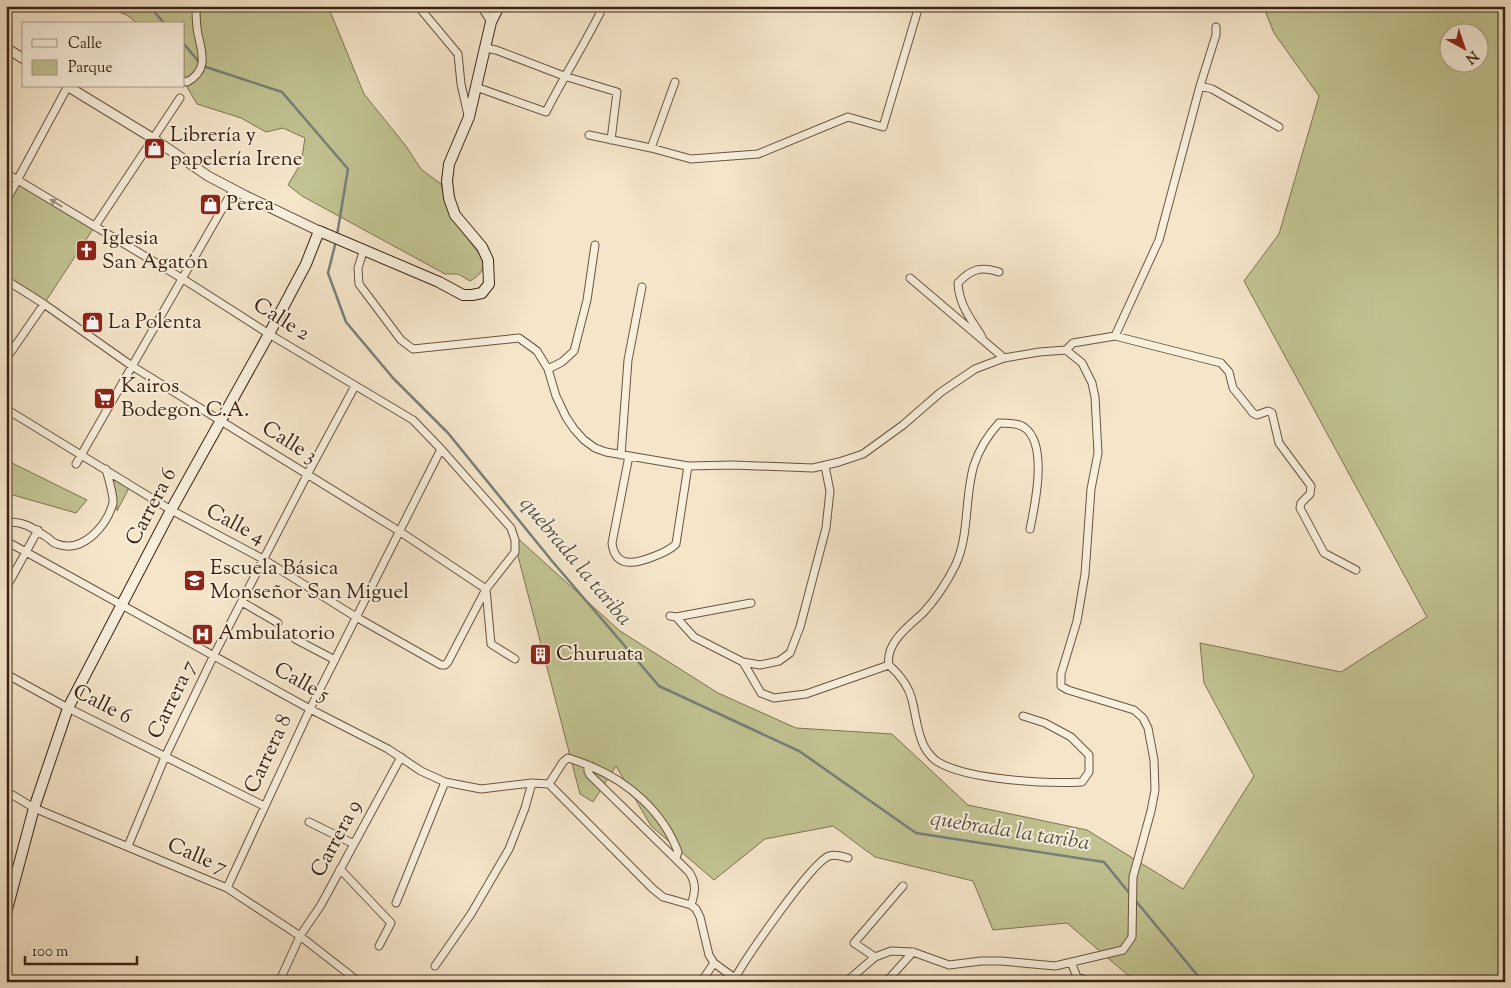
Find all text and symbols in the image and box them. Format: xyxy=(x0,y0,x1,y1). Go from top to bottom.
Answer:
legend xyxy=(22,22,185,88)
north arrow xyxy=(1438,22,1488,72)
text: Calle xyxy=(68,34,102,55)
text: N xyxy=(1460,45,1482,68)
text: Parque xyxy=(68,58,112,79)
place label: Librería y papelería Irene xyxy=(170,121,302,175)
shop icon: Librería y papelería Irene xyxy=(142,136,166,160)
place label: Perea xyxy=(226,190,274,220)
shop icon: Perea xyxy=(198,193,222,217)
one-way arrow xyxy=(49,199,63,208)
place label: Iglesia San Agatón xyxy=(102,224,209,278)
church icon: Iglesia San Agatón xyxy=(74,239,98,263)
street label: Calle 2 xyxy=(247,291,315,349)
place label: La Polenta xyxy=(108,308,202,338)
shop icon: La Polenta xyxy=(80,311,104,335)
place label: Kairos Bodegon C.A. xyxy=(121,372,249,426)
supermarket icon: Kairos Bodegon C.A. xyxy=(93,387,117,411)
street label: Calle 3 xyxy=(255,414,323,472)
street label: Carrera 6 xyxy=(119,463,185,551)
water label: quebrada la tariba xyxy=(511,490,639,634)
street label: Calle 4 xyxy=(200,497,270,553)
place label: Escuela Básica Monseñor San Miguel xyxy=(210,554,409,608)
school or university icon: Escuela Básica Monseñor San Miguel xyxy=(182,569,206,593)
place label: Ambulatorio xyxy=(218,619,335,649)
hospital icon: Ambulatorio xyxy=(190,622,214,646)
place label: Churuata xyxy=(556,640,644,670)
building icon: Churuata xyxy=(528,643,552,667)
street label: Carrera 7 xyxy=(141,655,205,744)
street label: Calle 5 xyxy=(268,656,334,710)
street label: Calle 6 xyxy=(67,677,137,733)
street label: Carrera 8 xyxy=(238,710,300,798)
street label: Carrera 9 xyxy=(304,795,370,883)
water label: quebrada la tariba xyxy=(928,804,1092,860)
street label: Calle 7 xyxy=(162,831,232,883)
scale bar xyxy=(25,933,138,965)
text: 100 m xyxy=(32,942,69,963)

